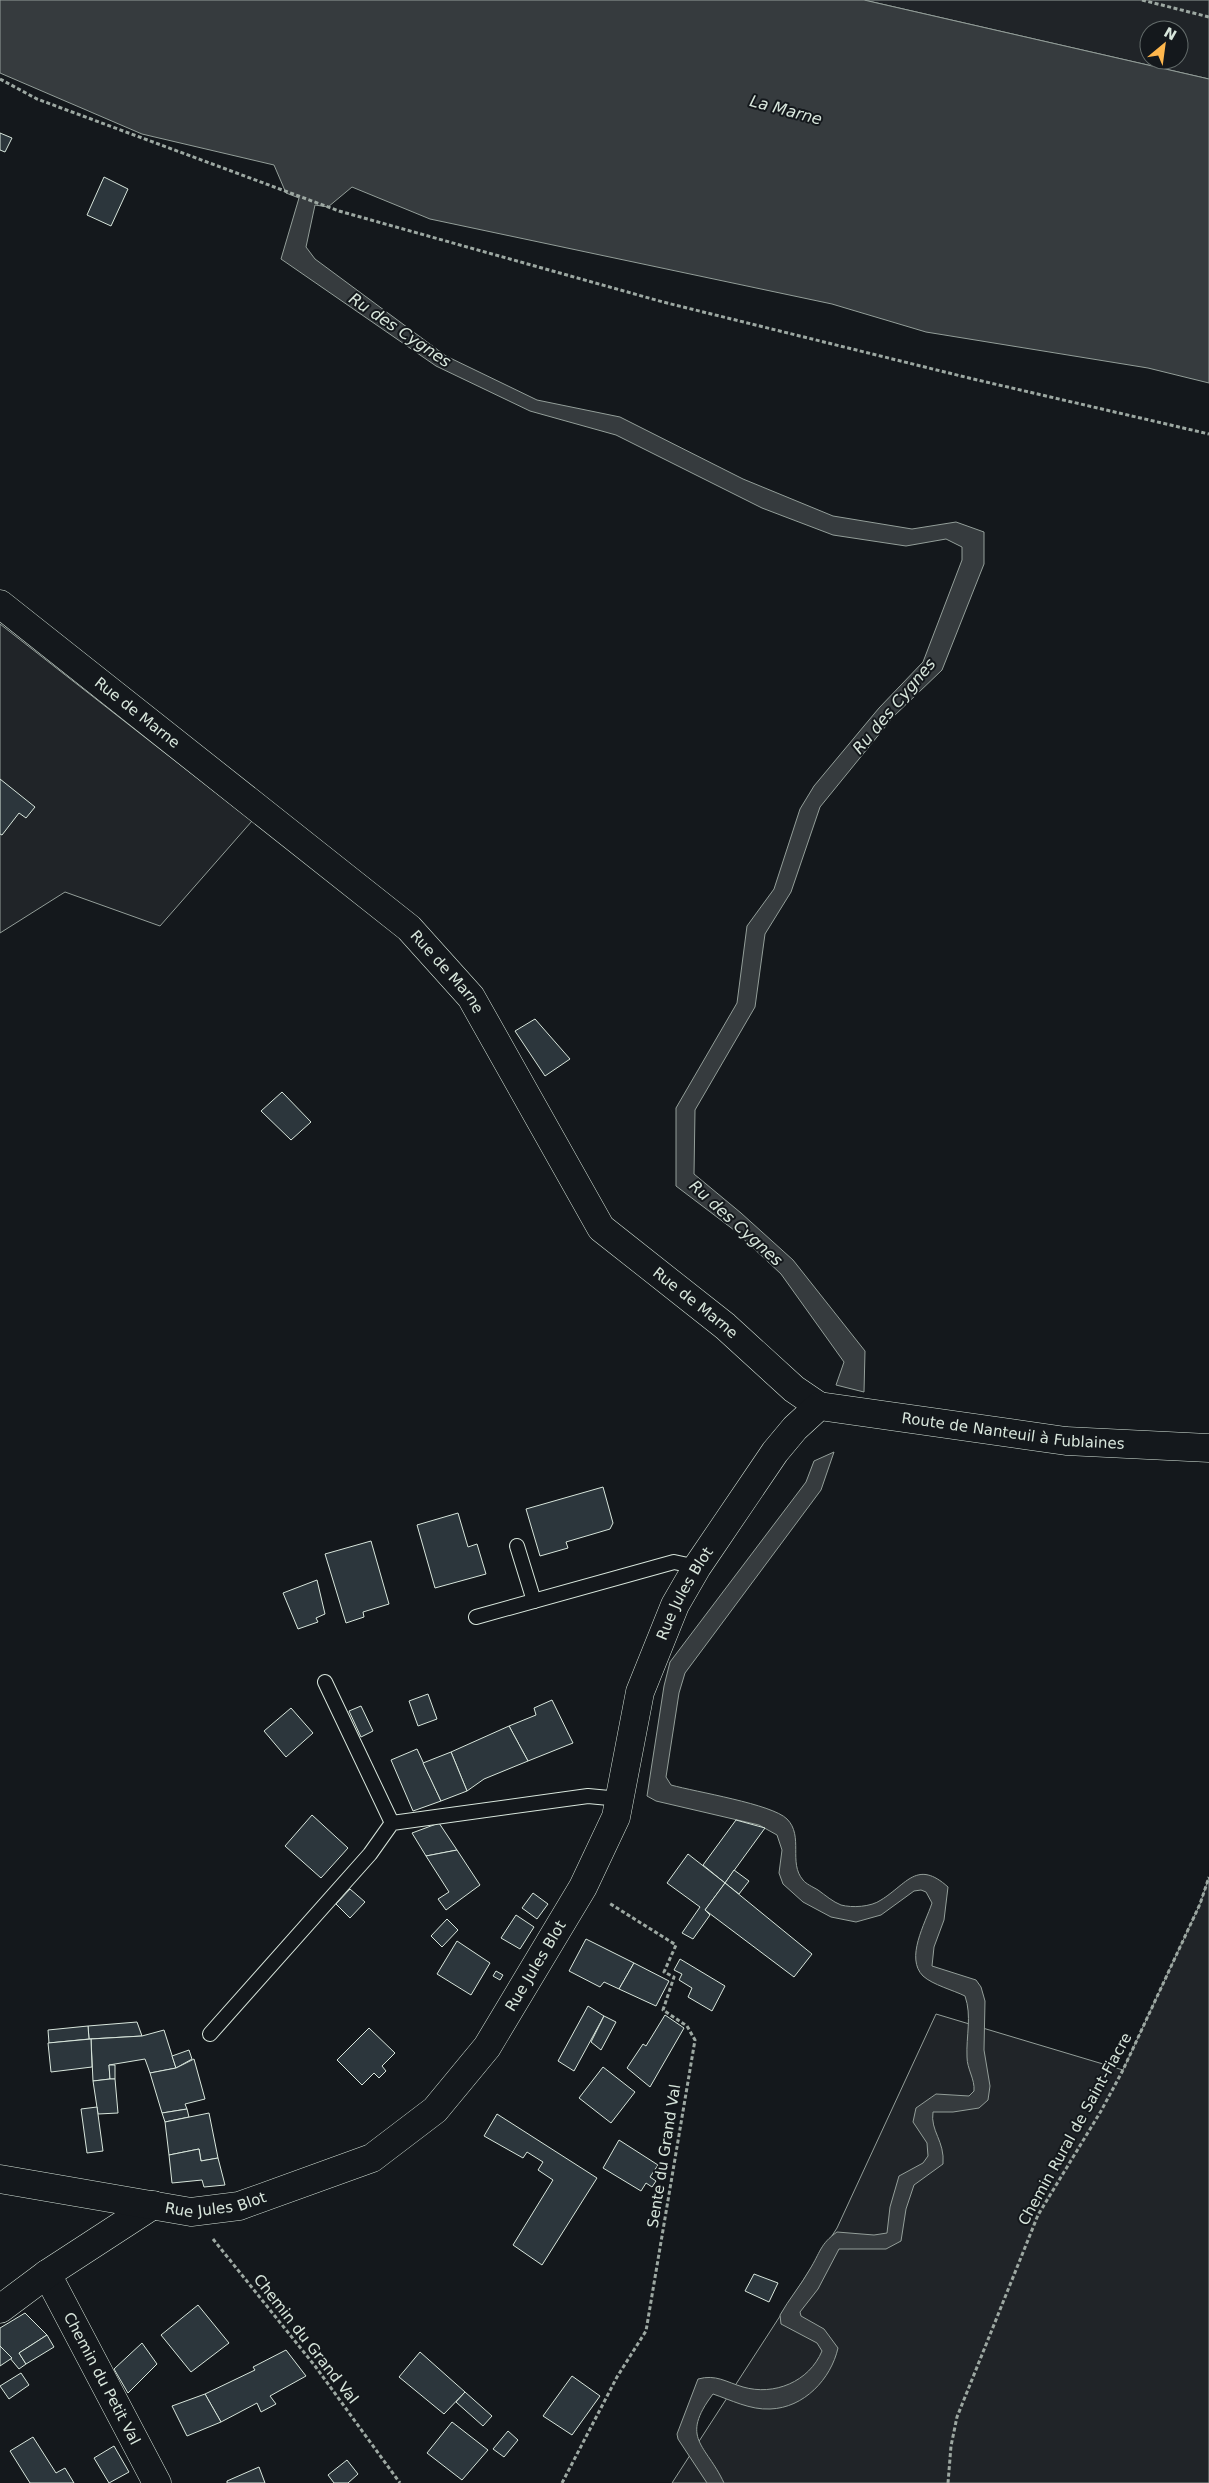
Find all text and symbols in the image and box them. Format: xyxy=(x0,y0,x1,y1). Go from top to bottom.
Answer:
north arrow xyxy=(1139,20,1189,70)
text: N xyxy=(1161,24,1179,43)
water label: La Marne xyxy=(748,91,824,129)
water label: Ru des Cygnes xyxy=(345,289,455,371)
water label: Ru des Cygnes xyxy=(849,654,939,758)
street label: Rue de Marne xyxy=(91,673,183,752)
street label: Rue de Marne xyxy=(407,927,487,1016)
water label: Ru des Cygnes xyxy=(685,1176,787,1270)
street label: Rue de Marne xyxy=(649,1263,742,1342)
street label: Route de Nanteuil à Fublaines xyxy=(900,1409,1125,1453)
street label: Rue Jules Blot xyxy=(653,1544,717,1643)
street label: Rue Jules Blot xyxy=(501,1917,570,2015)
street label: Chemin Rural de Saint-Fiacre xyxy=(1014,2030,1136,2228)
street label: Sente du Grand Val xyxy=(644,2083,684,2229)
street label: Rue Jules Blot xyxy=(164,2188,269,2221)
street label: Chemin du Grand Val xyxy=(250,2271,362,2407)
street label: Chemin du Petit Val xyxy=(60,2309,144,2448)

